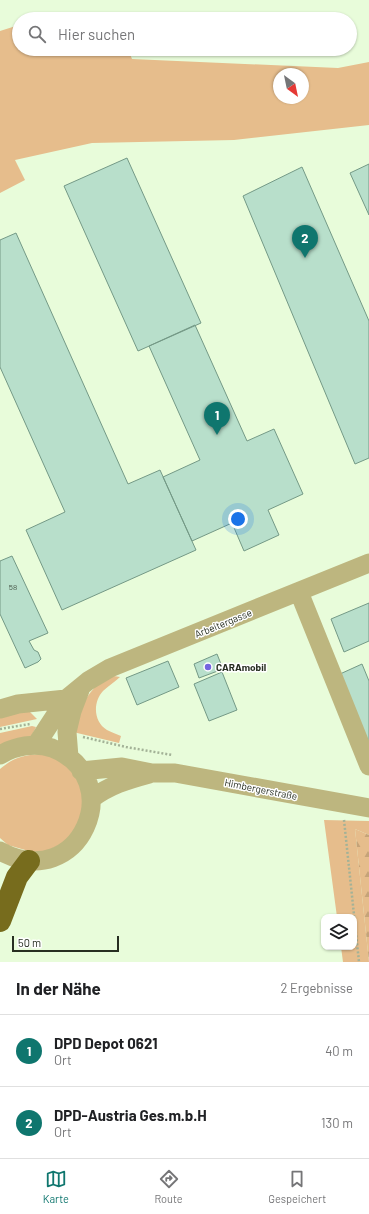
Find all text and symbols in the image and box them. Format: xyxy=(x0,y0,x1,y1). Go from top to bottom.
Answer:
search box xyxy=(12,12,357,56)
icon: search xyxy=(26,23,48,45)
text: Hier suchen xyxy=(58,25,135,43)
north arrow xyxy=(273,68,309,104)
pin: 2 xyxy=(292,225,318,258)
pin: 1 xyxy=(204,402,230,435)
your location xyxy=(228,509,248,529)
house number: 58 xyxy=(9,582,17,592)
street label: Arbeitergasse xyxy=(193,606,253,640)
place label: CARAmobil xyxy=(216,661,266,673)
marker: CARAmobil xyxy=(203,662,213,672)
street label: Himbergerstraße xyxy=(224,776,298,802)
map controls xyxy=(321,914,357,950)
button: layers xyxy=(321,914,357,950)
scale bar xyxy=(12,934,119,953)
text: 50 m xyxy=(18,936,41,949)
text: In der Nähe xyxy=(16,978,101,998)
text: 2 Ergebnisse xyxy=(280,980,353,996)
text: DPD Depot 0621 xyxy=(54,1034,158,1052)
text: 1 xyxy=(27,1043,31,1059)
text: 40 m xyxy=(325,1043,353,1059)
text: Ort xyxy=(54,1052,72,1068)
text: DPD-Austria Ges.m.b.H xyxy=(54,1106,207,1124)
text: 2 xyxy=(25,1115,33,1131)
text: 130 m xyxy=(321,1115,353,1131)
text: Ort xyxy=(54,1124,72,1140)
tab: Karte xyxy=(43,1168,69,1205)
tab: Route xyxy=(154,1168,183,1205)
tab: Gespeichert xyxy=(268,1168,326,1205)

